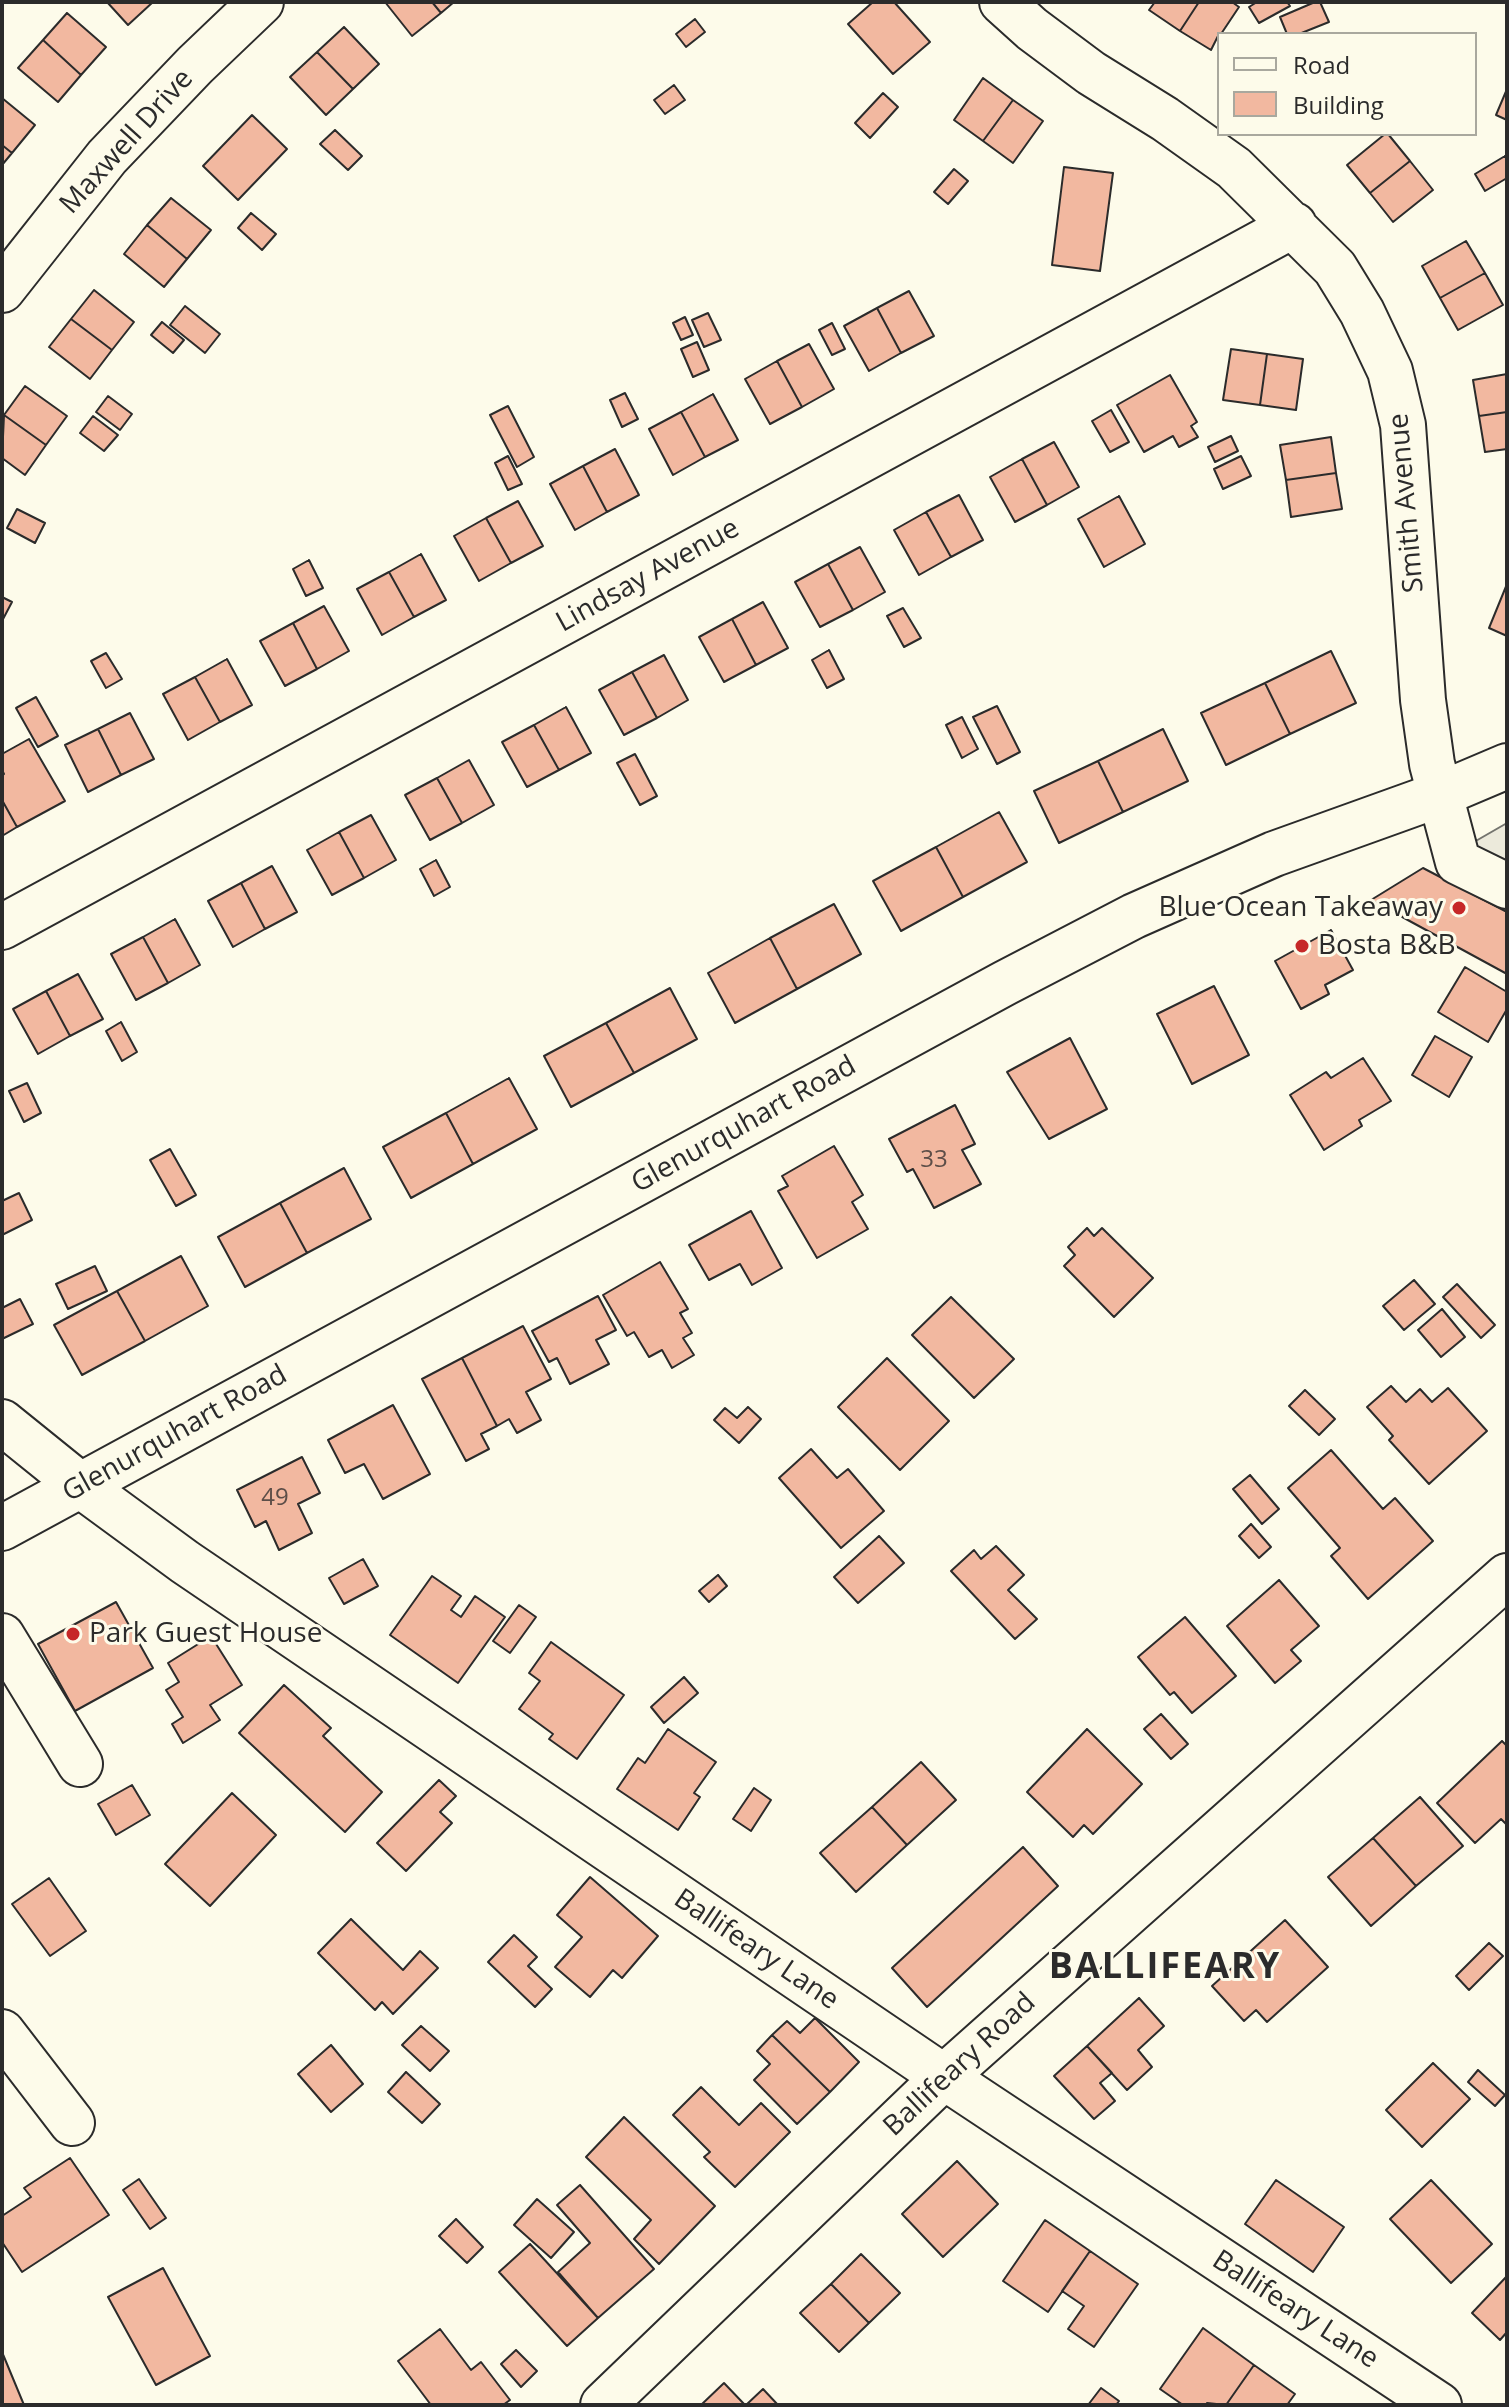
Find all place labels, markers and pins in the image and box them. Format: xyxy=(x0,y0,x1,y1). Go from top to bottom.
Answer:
place label: Blue Ocean Takeaway xyxy=(1159,891,1443,925)
marker: Blue Ocean Takeaway xyxy=(1450,899,1468,917)
place label: Bosta B&B xyxy=(1318,929,1456,963)
marker: Bosta B&B xyxy=(1293,937,1311,955)
place label: Park Guest House xyxy=(89,1617,322,1651)
marker: Park Guest House xyxy=(64,1625,82,1643)

